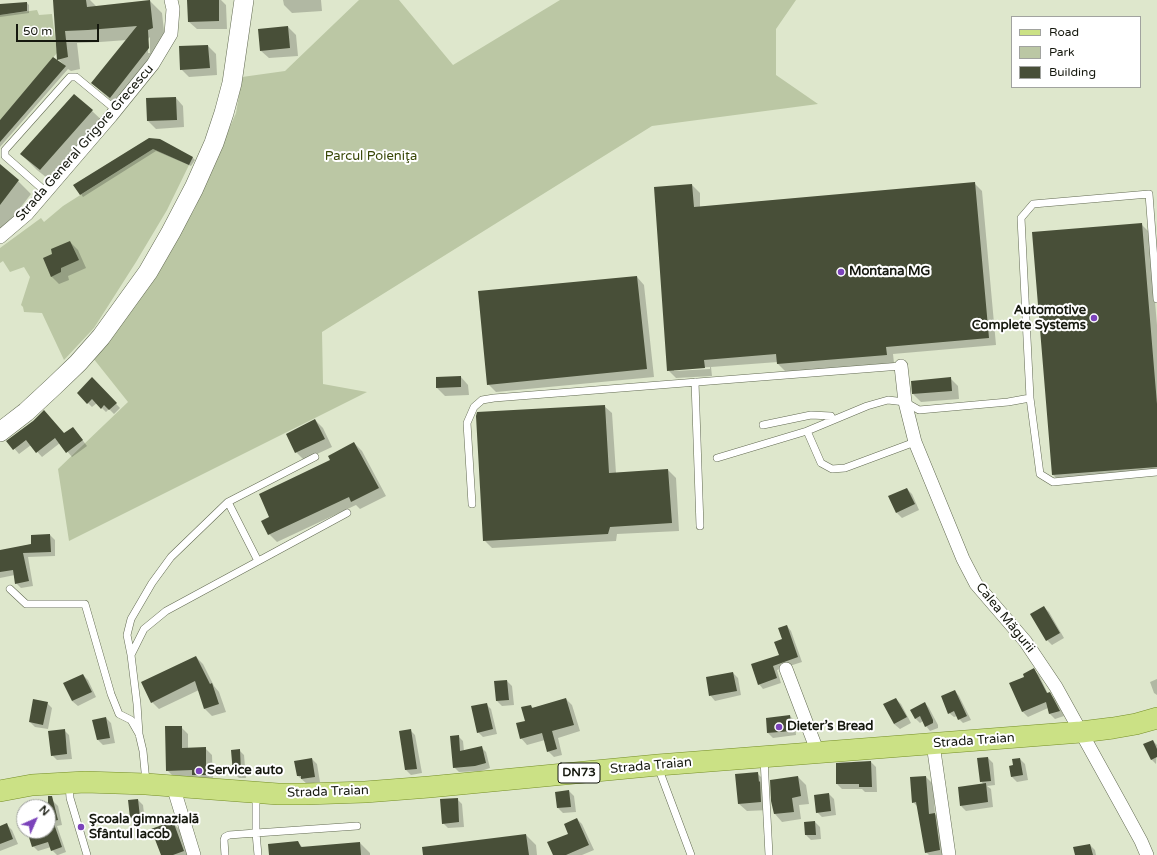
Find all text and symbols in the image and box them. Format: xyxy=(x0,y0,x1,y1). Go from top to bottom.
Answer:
scale bar xyxy=(18,16,101,42)
legend xyxy=(1011,16,1141,88)
text: 50 m xyxy=(23,24,52,38)
text: Road xyxy=(1049,25,1079,39)
text: Park xyxy=(1049,45,1075,59)
street label: Strada General Grigore Grecescu xyxy=(13,62,157,224)
text: Building xyxy=(1049,65,1096,79)
park label: Parcul Poieniţa xyxy=(325,149,417,165)
place label: Montana MG xyxy=(849,264,930,280)
marker: Montana MG xyxy=(836,267,846,277)
place label: Automotive Complete Systems xyxy=(972,303,1086,334)
marker: Automotive Complete Systems xyxy=(1089,313,1099,323)
street label: Calea Măgurii xyxy=(972,580,1038,656)
place label: Dieter’s Bread xyxy=(787,719,874,735)
marker: Dieter’s Bread xyxy=(774,722,784,732)
street label: Strada Traian xyxy=(933,730,1015,752)
street label: Strada Traian xyxy=(610,755,692,777)
place label: Service auto xyxy=(207,763,283,779)
road number: DN73 xyxy=(558,763,600,783)
marker: Service auto xyxy=(194,766,204,776)
street label: Strada Traian xyxy=(287,783,369,801)
north arrow xyxy=(16,799,56,839)
text: N xyxy=(36,803,52,819)
place label: Şcoala gimnazială Sfântul Iacob xyxy=(89,812,199,843)
marker: Şcoala gimnazială Sfântul Iacob xyxy=(76,822,86,832)

